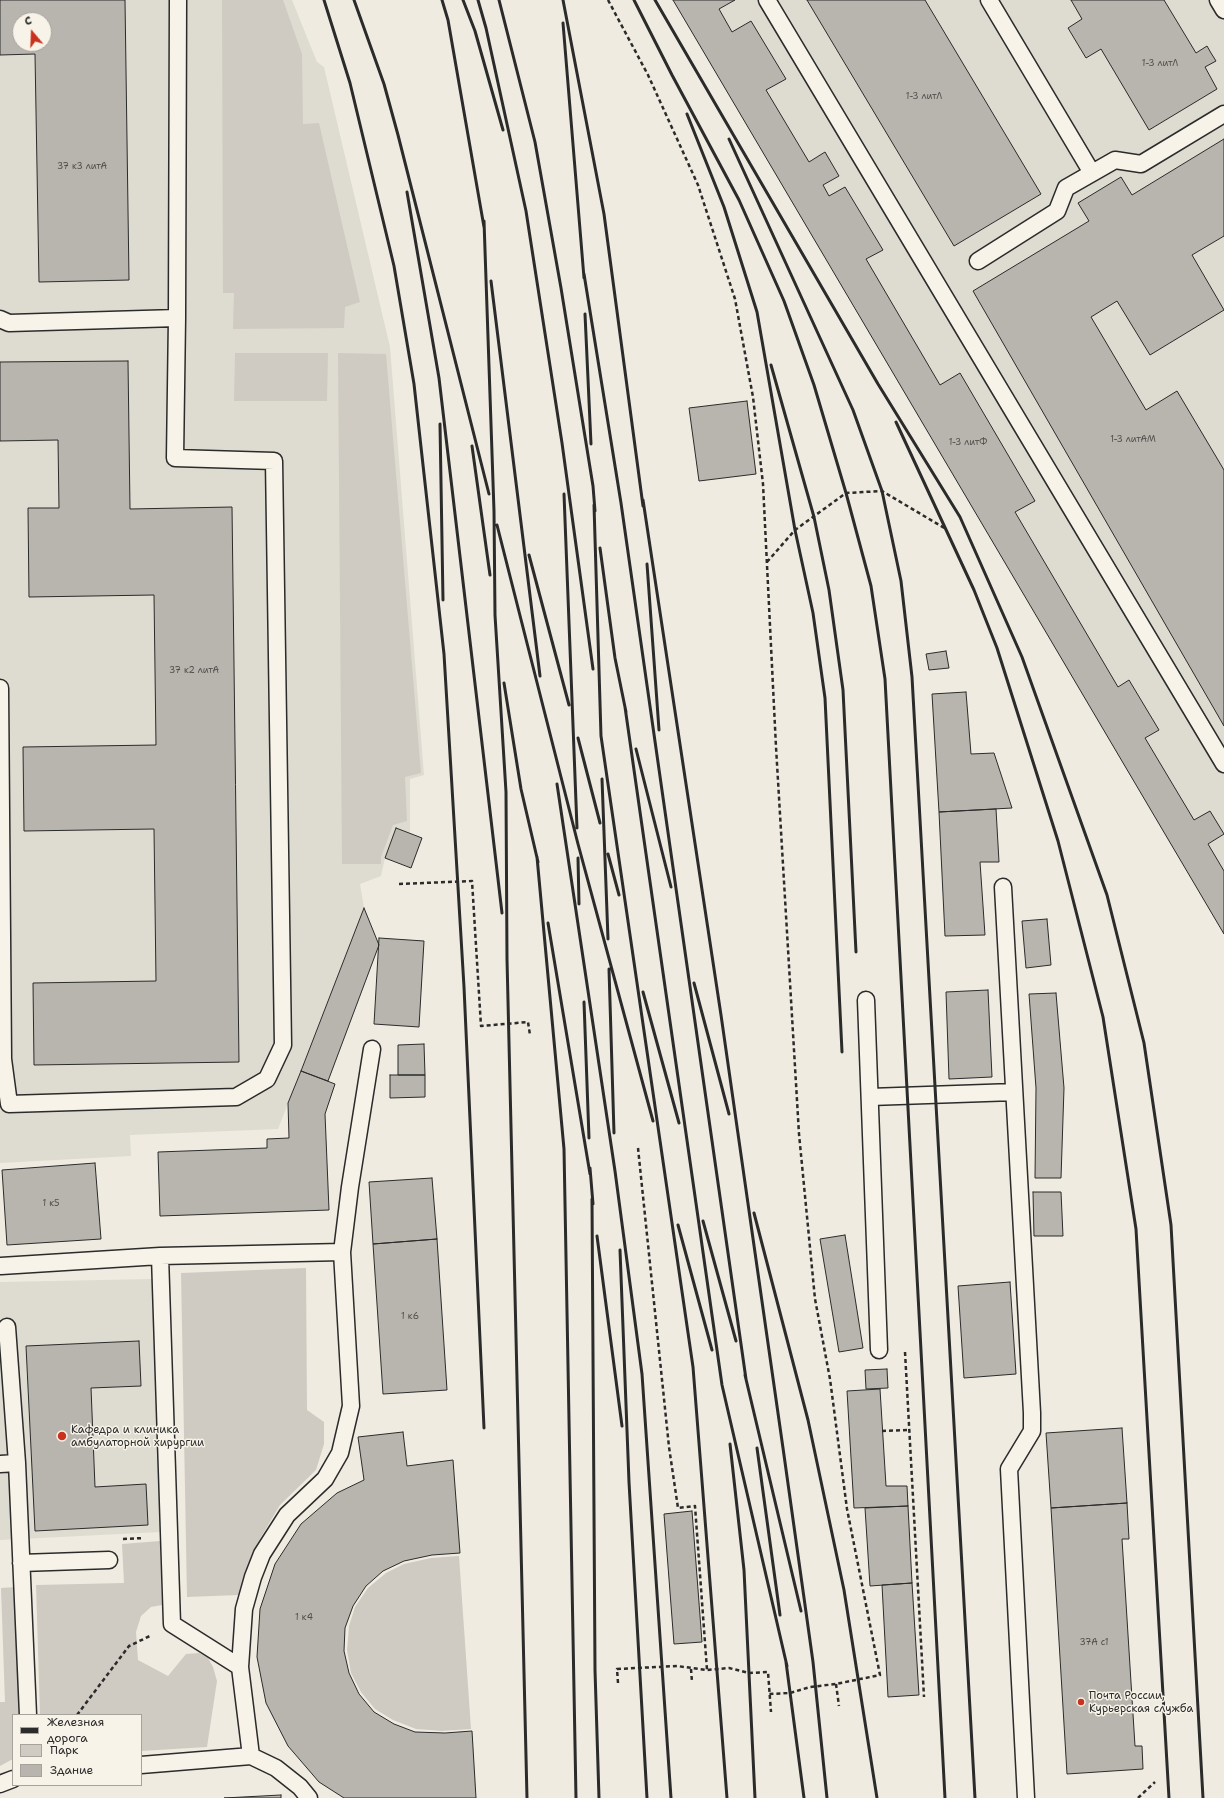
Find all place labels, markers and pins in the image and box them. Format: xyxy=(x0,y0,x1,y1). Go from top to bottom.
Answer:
place label: Кафедра и клиника амбулаторной хирургии xyxy=(71,1423,204,1449)
marker: Кафедра и клиника амбулаторной хирургии xyxy=(56,1430,68,1442)
place label: Почта России, Курьерская служба xyxy=(1089,1689,1193,1715)
marker: Почта России, Курьерская служба xyxy=(1076,1697,1086,1707)

